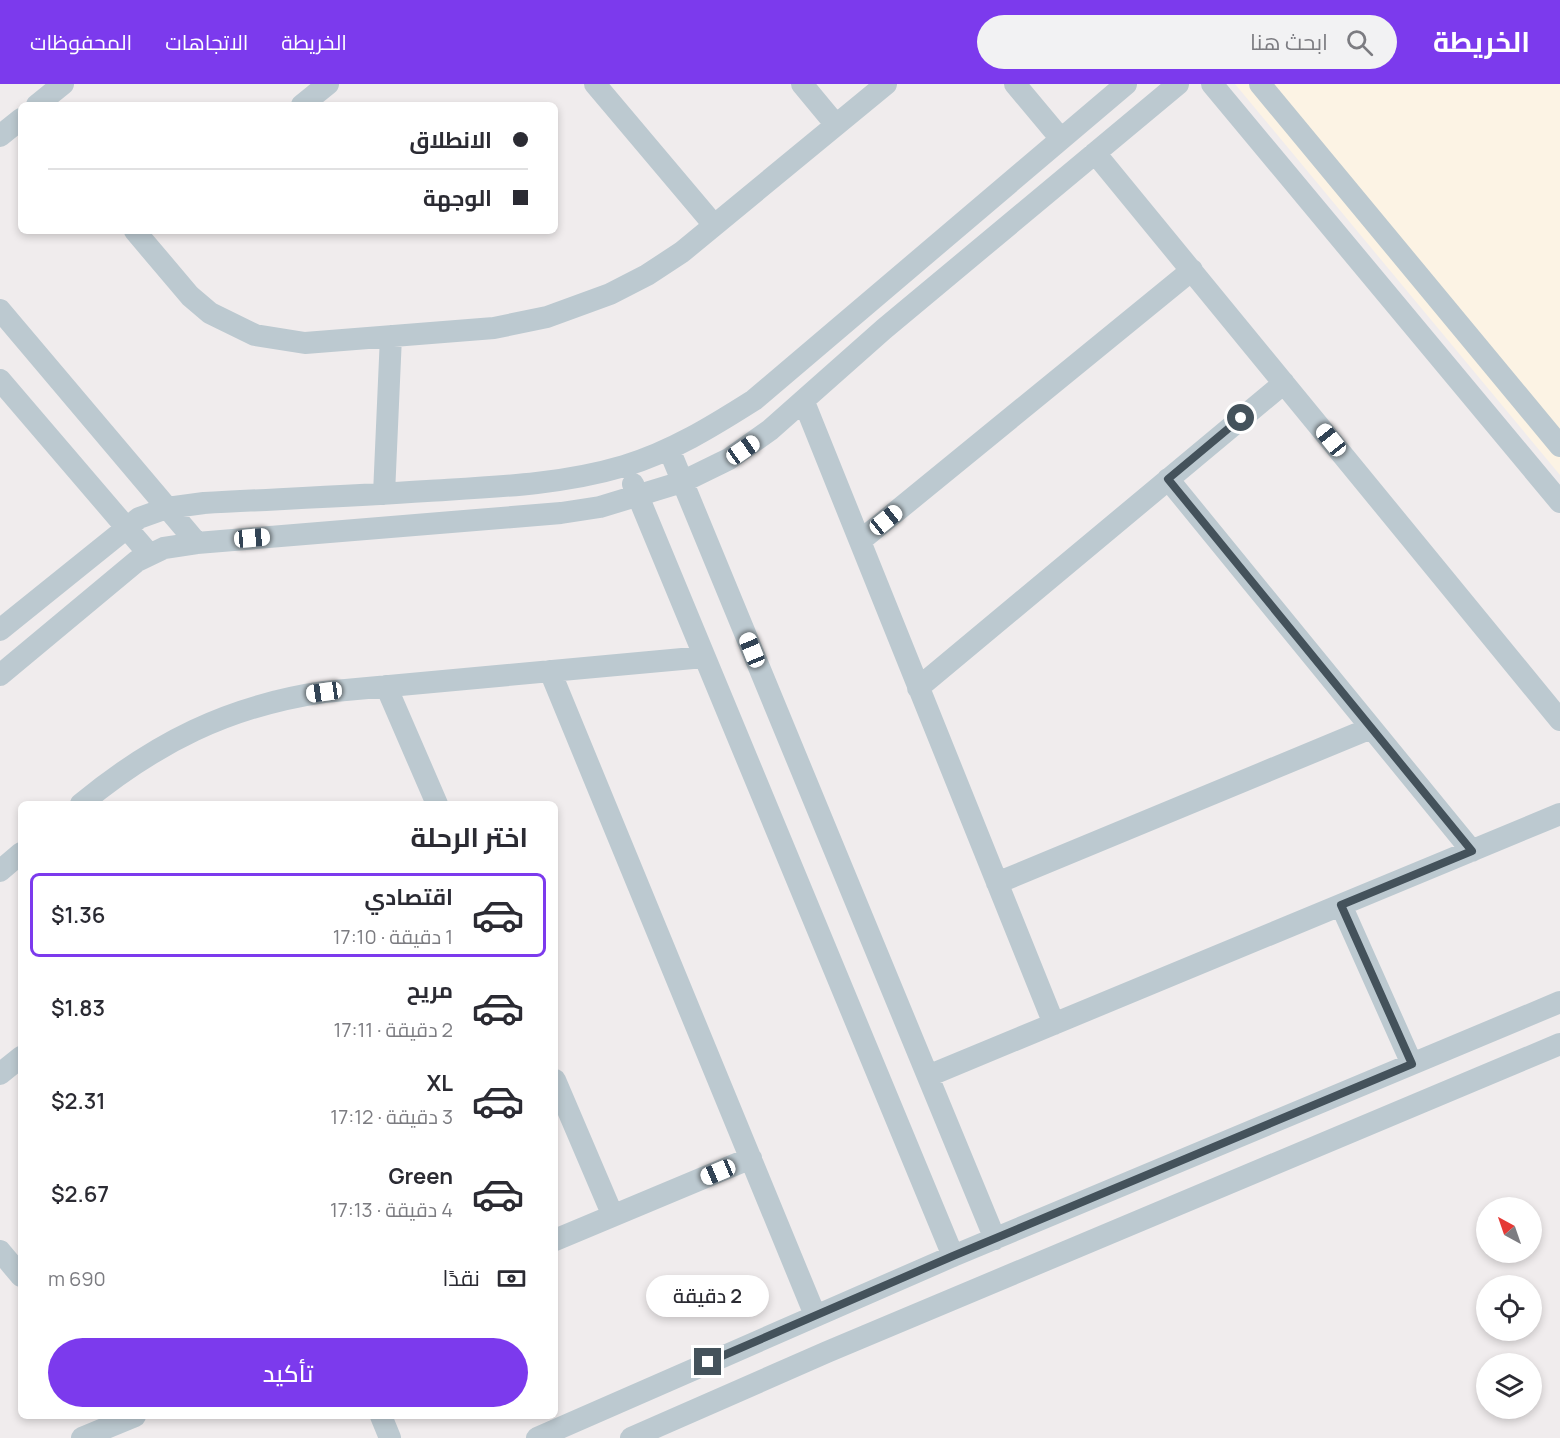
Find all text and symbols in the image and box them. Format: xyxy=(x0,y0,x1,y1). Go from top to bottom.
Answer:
search box xyxy=(977,15,1397,69)
text: الخريطة xyxy=(1433,22,1530,60)
icon: search xyxy=(1343,26,1376,59)
text: ابحث هنا xyxy=(1250,27,1328,57)
text: المحفوظات xyxy=(30,28,132,56)
text: الاتجاهات xyxy=(165,28,248,56)
text: الخريطة xyxy=(281,28,347,56)
text: الانطلاق xyxy=(409,125,492,155)
text: الوجهة xyxy=(423,183,492,213)
route start xyxy=(1227,404,1254,431)
car xyxy=(1313,420,1349,460)
car xyxy=(723,432,763,468)
car xyxy=(866,502,906,538)
car xyxy=(233,527,271,549)
car xyxy=(737,630,767,670)
car xyxy=(305,681,343,703)
text: اختر الرحلة xyxy=(410,818,528,855)
text: اقتصادي xyxy=(364,882,453,912)
icon: car xyxy=(471,888,525,942)
text: $1.36 xyxy=(51,900,106,930)
text: 1 دقيقة · 17:10 xyxy=(333,923,453,950)
text: مريح xyxy=(407,975,453,1005)
icon: car xyxy=(471,981,525,1035)
text: $1.83 xyxy=(51,993,105,1023)
text: 2 دقيقة · 17:11 xyxy=(334,1016,453,1043)
text: XL xyxy=(427,1068,453,1098)
icon: car xyxy=(471,1074,525,1128)
text: $2.31 xyxy=(51,1086,106,1116)
text: 3 دقيقة · 17:12 xyxy=(330,1103,453,1130)
car xyxy=(698,1157,738,1187)
text: Green xyxy=(388,1161,453,1191)
icon: car xyxy=(471,1167,525,1221)
text: $2.67 xyxy=(51,1179,109,1209)
text: 4 دقيقة · 17:13 xyxy=(330,1196,453,1223)
north arrow xyxy=(1476,1197,1542,1263)
map controls xyxy=(1476,1197,1542,1419)
icon: cash xyxy=(495,1262,528,1295)
text: نقدًا xyxy=(442,1263,480,1293)
text: 690 m xyxy=(48,1265,106,1292)
callout: 2 دقيقة xyxy=(646,1275,770,1317)
button: locate xyxy=(1476,1275,1542,1341)
text: 2 دقيقة xyxy=(673,1282,742,1309)
button: تأكيد xyxy=(48,1338,528,1407)
route end xyxy=(694,1348,721,1375)
button: layers xyxy=(1476,1353,1542,1419)

